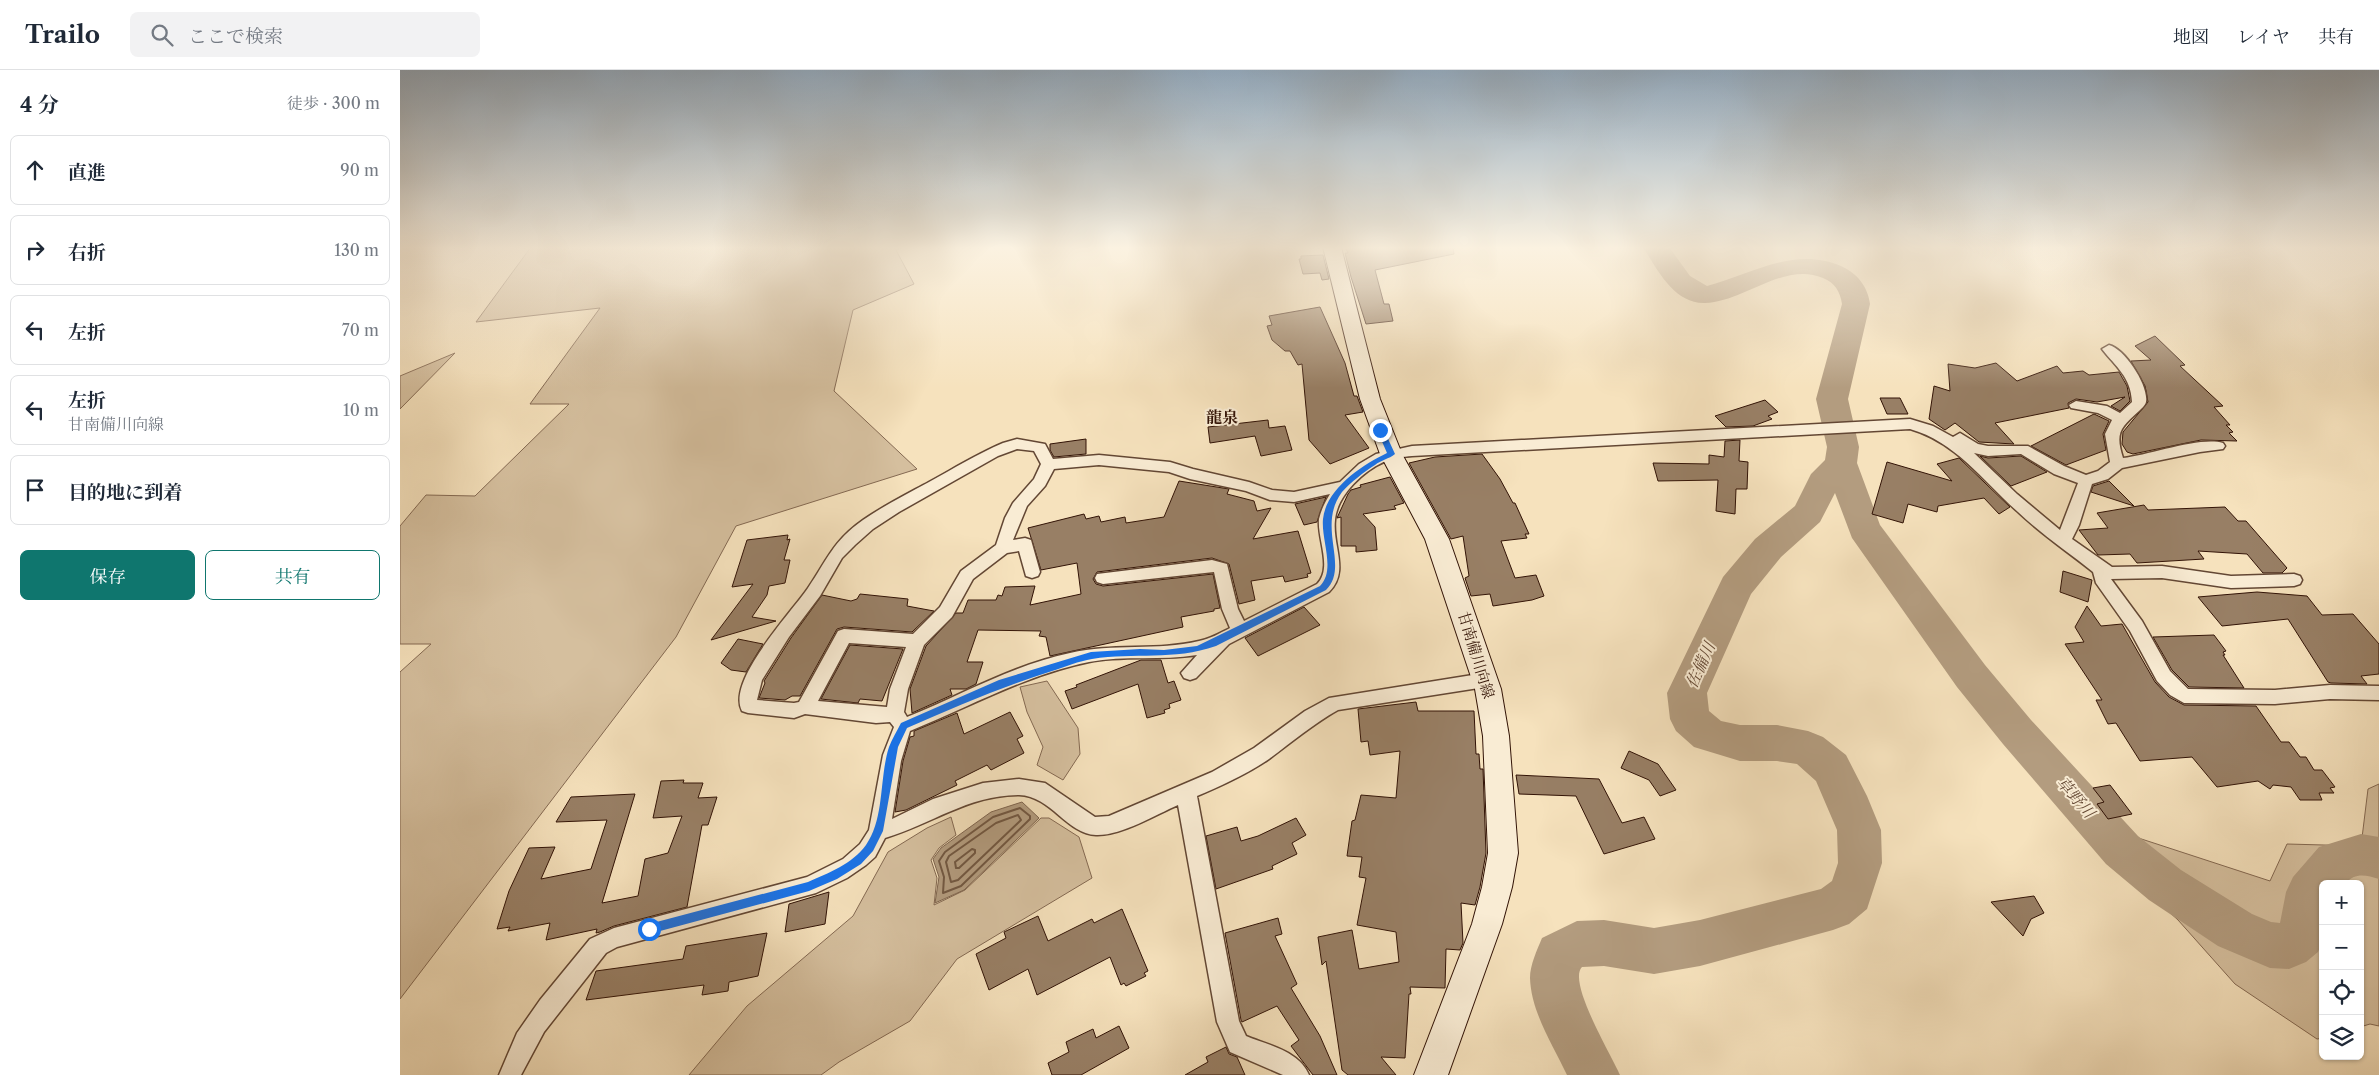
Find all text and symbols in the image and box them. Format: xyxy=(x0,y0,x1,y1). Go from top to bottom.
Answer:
search box xyxy=(130,12,480,57)
text: Trailo xyxy=(25,20,100,49)
icon: search xyxy=(148,21,176,49)
text: ここで検索 xyxy=(188,25,283,48)
text: 地図 xyxy=(2173,26,2209,48)
text: レイヤ xyxy=(2237,26,2290,48)
text: 共有 xyxy=(2318,26,2354,48)
text: 4 分 xyxy=(20,92,59,117)
text: 徒歩 · 300 m xyxy=(287,93,380,113)
icon: ahead xyxy=(21,156,49,184)
text: 90 m xyxy=(340,160,379,180)
text: 直進 xyxy=(68,161,106,184)
icon: right xyxy=(21,236,49,264)
text: 130 m xyxy=(334,240,379,260)
text: 右折 xyxy=(68,241,106,264)
icon: left xyxy=(21,316,49,344)
text: 70 m xyxy=(342,320,379,340)
text: 左折 xyxy=(68,321,106,344)
text: 左折 xyxy=(68,389,106,412)
icon: left xyxy=(21,396,49,424)
text: 10 m xyxy=(343,400,379,420)
district label: 龍泉 xyxy=(1206,407,1238,427)
text: 甘南備川向線 xyxy=(68,414,164,434)
route end xyxy=(1369,419,1392,442)
icon: arrive xyxy=(21,476,49,504)
text: 目的地に到着 xyxy=(68,481,182,504)
button: 保存 xyxy=(20,550,195,600)
button: 共有 xyxy=(205,550,380,600)
street label: 甘南備川向線 xyxy=(1454,609,1499,701)
water label: 佐備川 xyxy=(1681,637,1720,691)
water label: 草野川 xyxy=(2053,772,2101,823)
map controls xyxy=(2319,880,2364,1060)
button: + xyxy=(2319,880,2364,925)
route start xyxy=(638,918,661,941)
button: − xyxy=(2319,925,2364,970)
button: locate xyxy=(2319,970,2364,1015)
button: layers xyxy=(2319,1015,2364,1060)

